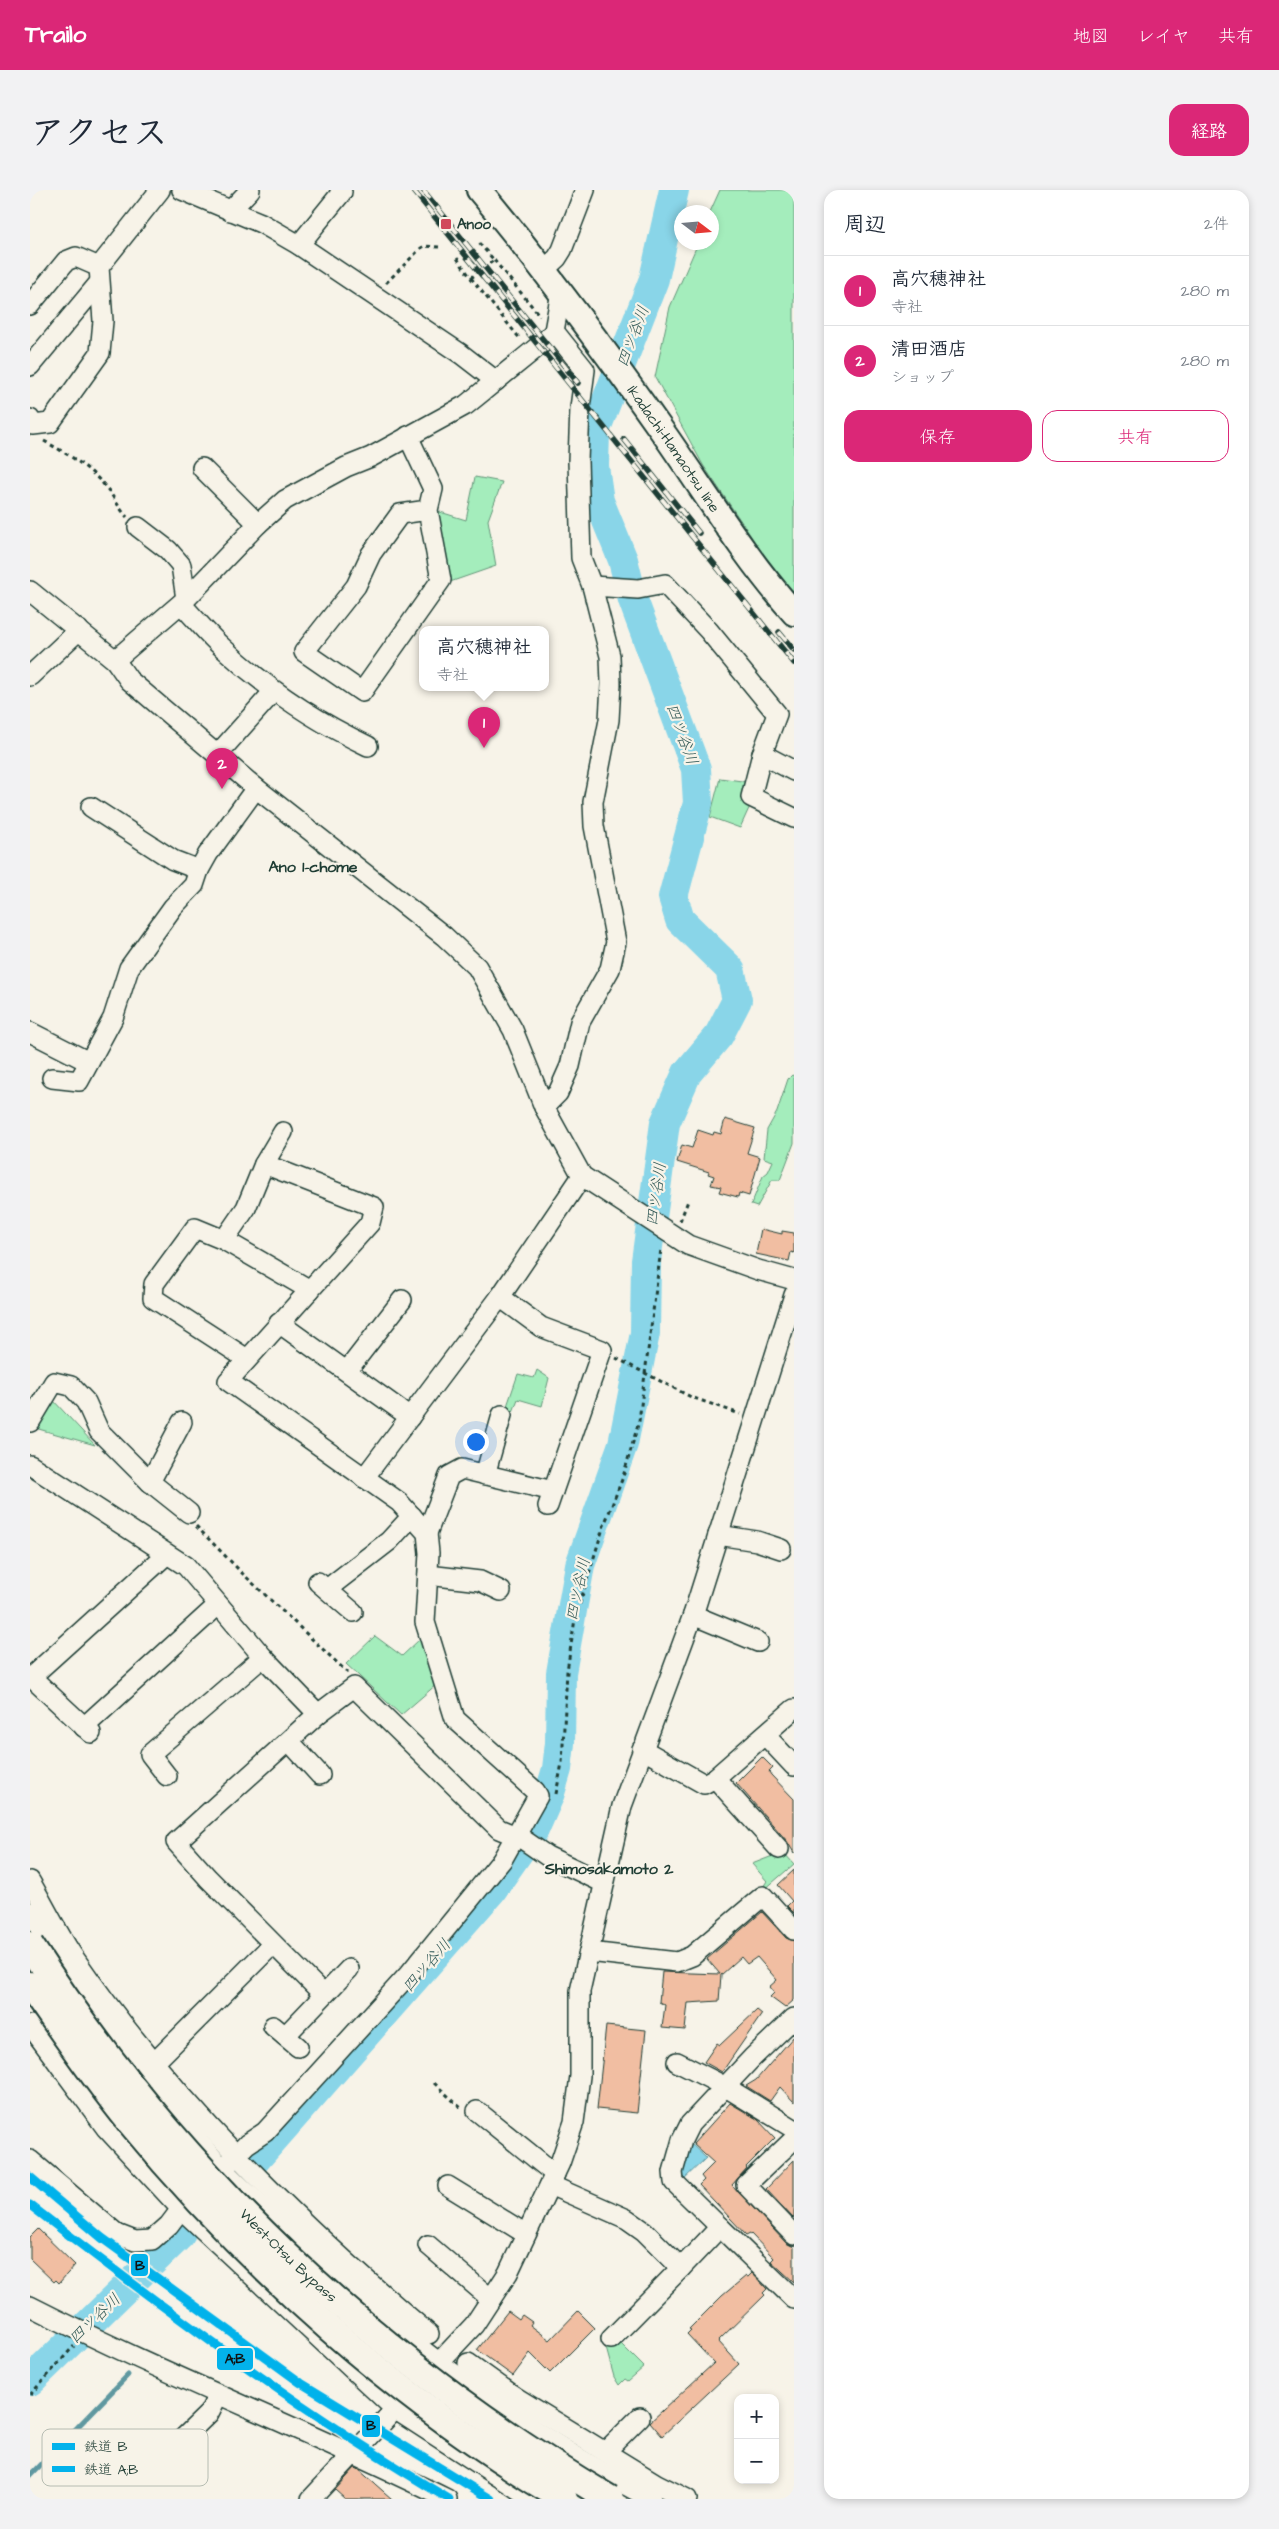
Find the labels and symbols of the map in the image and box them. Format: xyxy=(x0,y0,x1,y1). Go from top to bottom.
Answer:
north arrow xyxy=(674,205,719,250)
place label: Anoo xyxy=(457,214,492,235)
marker: Anoo xyxy=(439,217,453,231)
water label: 四ツ谷川 xyxy=(611,303,655,370)
street label: Ikadachi-Hamaotsu line xyxy=(622,381,725,517)
water label: 四ツ谷川 xyxy=(661,701,703,768)
pin: 1 xyxy=(468,707,500,748)
pin: 2 xyxy=(206,748,238,789)
district label: Ano 1-chome xyxy=(269,856,358,878)
water label: 四ツ谷川 xyxy=(641,1161,671,1227)
your location xyxy=(463,1429,489,1455)
water label: 四ツ谷川 xyxy=(561,1556,595,1623)
district label: Shimosakamoto 2 xyxy=(544,1858,674,1880)
water label: 四ツ谷川 xyxy=(397,1934,456,1997)
street label: West-Otsu Bypass xyxy=(234,2204,342,2308)
line badge: B xyxy=(130,2253,149,2277)
text: B xyxy=(135,2256,145,2276)
water label: 四ツ谷川 xyxy=(64,2289,125,2349)
line badge: A;B xyxy=(216,2347,254,2371)
text: A;B xyxy=(225,2349,245,2369)
line badge: B xyxy=(361,2414,381,2438)
text: B xyxy=(366,2416,376,2436)
legend xyxy=(42,2429,208,2486)
text: 鉄道 B xyxy=(84,2437,128,2457)
text: 鉄道 A;B xyxy=(84,2460,138,2480)

